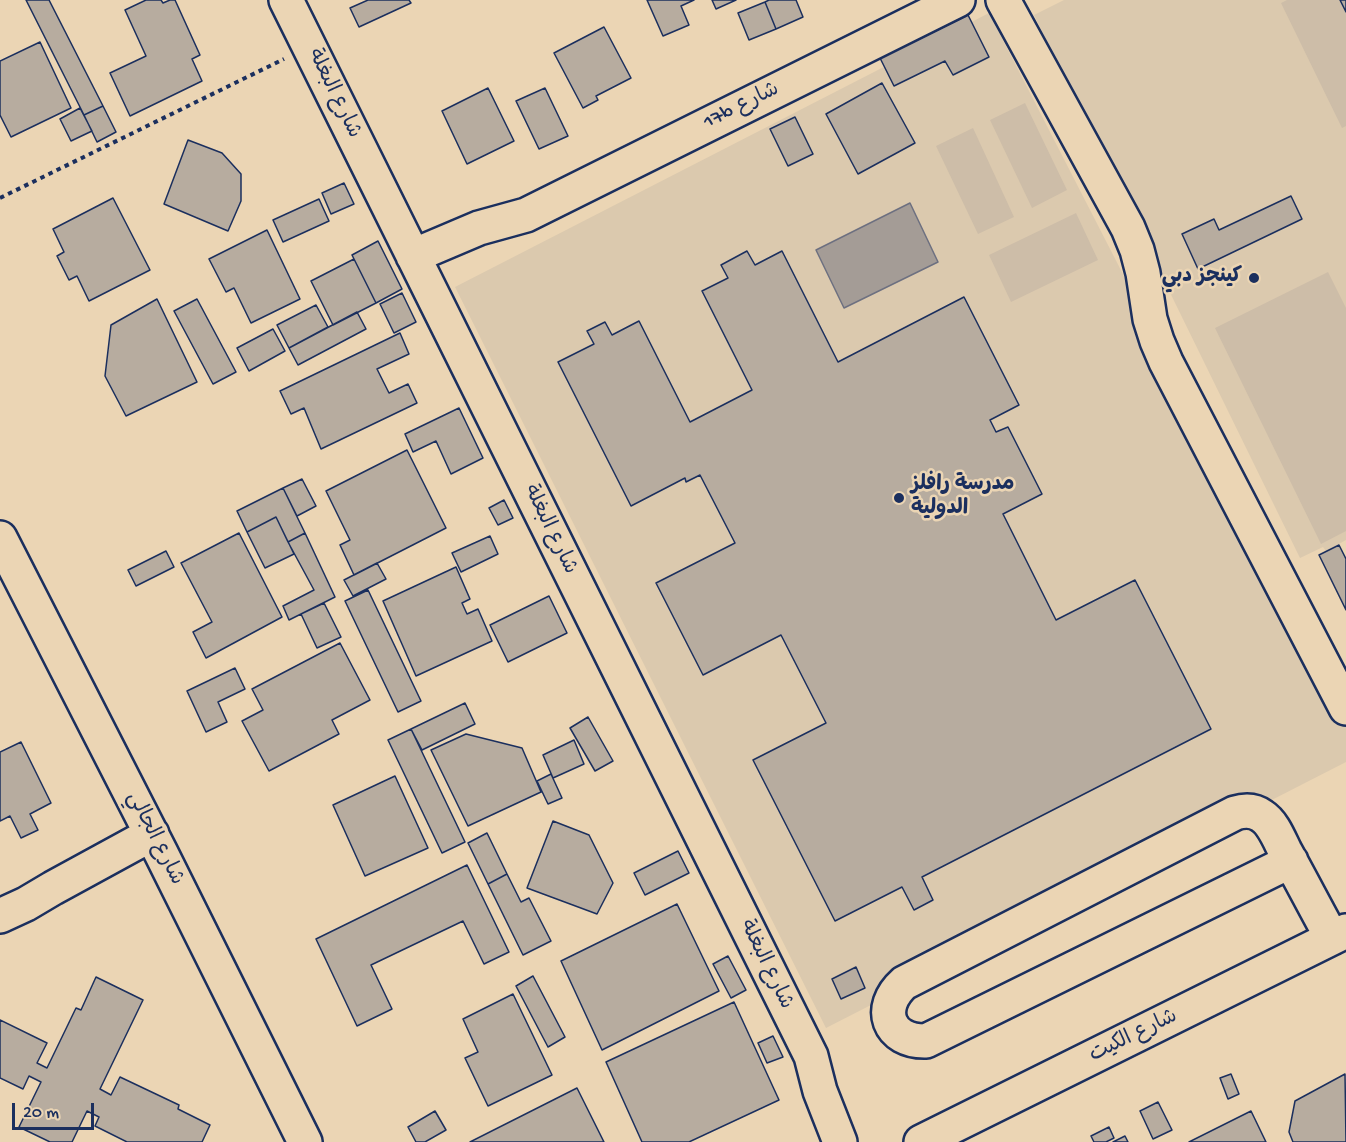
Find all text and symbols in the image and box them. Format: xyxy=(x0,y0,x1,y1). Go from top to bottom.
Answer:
street label: شارع البغلة xyxy=(300,45,366,143)
street label: 17b شارع xyxy=(700,78,784,136)
place label: كينجز دبي xyxy=(1162,265,1242,291)
marker: كينجز دبي xyxy=(1247,271,1261,285)
place label: مدرسة رافلز الدولية xyxy=(911,473,1015,523)
street label: شارع البغلة xyxy=(516,481,582,579)
marker: مدرسة رافلز الدولية xyxy=(892,491,906,505)
street label: شارع الجالي xyxy=(120,788,188,890)
street label: شارع البغلة xyxy=(732,916,798,1014)
street label: شارع الكيت xyxy=(1086,1005,1182,1069)
scale bar xyxy=(15,1091,98,1129)
text: 20 m xyxy=(23,1103,59,1124)

